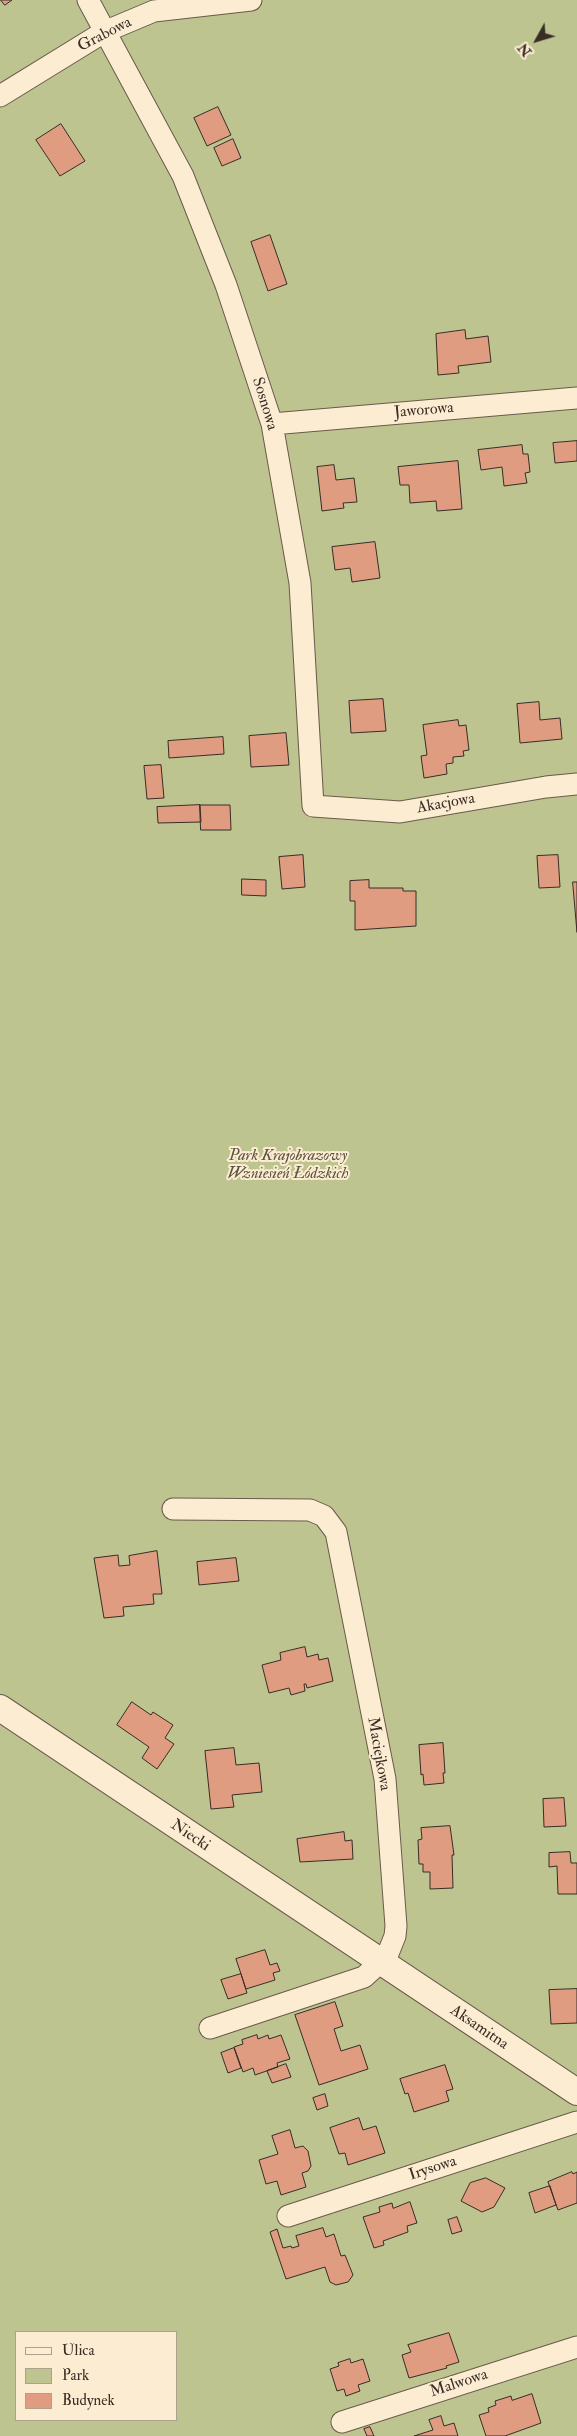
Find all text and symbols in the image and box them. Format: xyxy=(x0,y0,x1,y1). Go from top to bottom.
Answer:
street label: Grabowa xyxy=(75,13,135,57)
north arrow xyxy=(512,15,562,65)
text: N xyxy=(514,40,536,60)
street label: Sosnowa xyxy=(247,375,281,433)
street label: Jaworowa xyxy=(393,399,455,423)
street label: Akacjowa xyxy=(416,789,476,819)
park label: Park Krajobrazowy Wzniesień Łódzkich xyxy=(227,1147,349,1185)
street label: Maciejkowa xyxy=(362,1716,394,1792)
street label: Niecki xyxy=(167,1816,213,1856)
street label: Aksamitna xyxy=(446,2001,512,2055)
street label: Irysowa xyxy=(407,2152,459,2186)
legend xyxy=(15,2331,178,2421)
text: Ulica xyxy=(62,2341,95,2360)
text: Park xyxy=(62,2366,89,2385)
street label: Malwowa xyxy=(428,2366,490,2402)
text: Budynek xyxy=(62,2391,115,2410)

